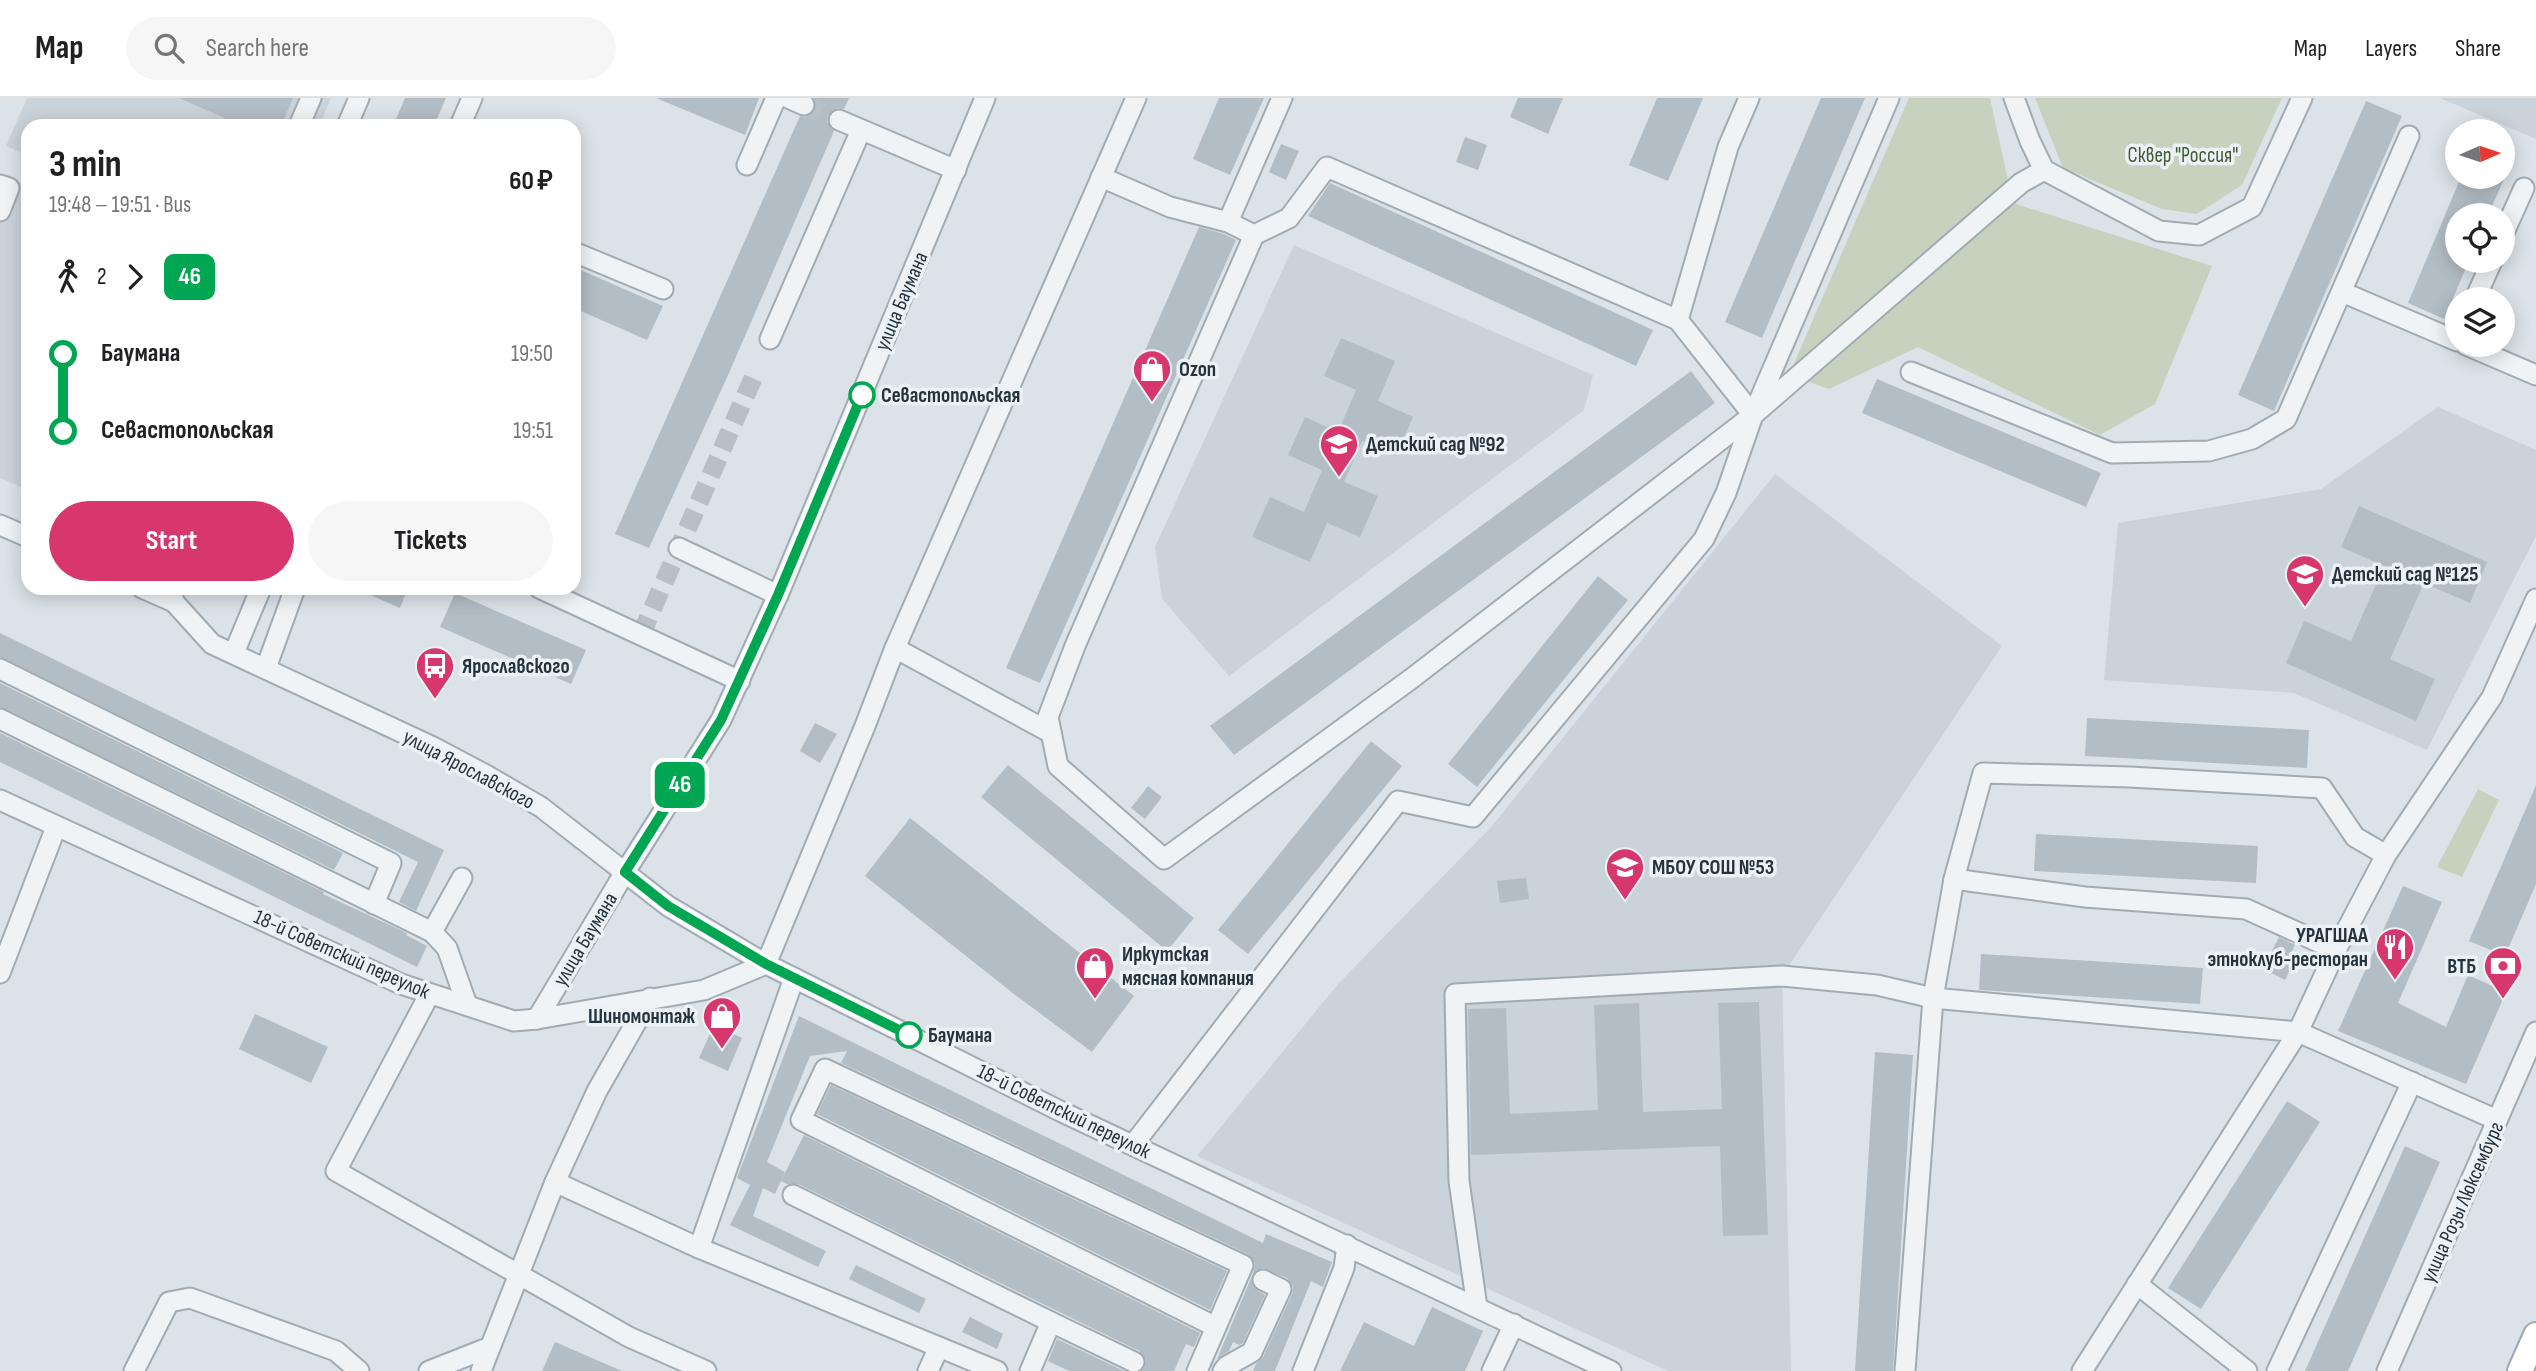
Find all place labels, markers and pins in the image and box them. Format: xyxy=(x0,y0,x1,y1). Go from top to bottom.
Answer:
shop icon: Ozon xyxy=(1131,348,1173,403)
place label: Ozon xyxy=(1179,357,1216,382)
marker: Севастопольская xyxy=(849,382,875,408)
place label: Севастопольская xyxy=(881,383,1020,408)
school or university icon: Детский сад №92 xyxy=(1318,423,1360,478)
place label: Детский сад №92 xyxy=(1366,432,1505,457)
school or university icon: Детский сад №125 xyxy=(2284,553,2326,608)
place label: Детский сад №125 xyxy=(2332,562,2478,587)
bus stop icon: Ярославского xyxy=(414,645,456,700)
place label: Ярославского xyxy=(462,654,570,679)
school or university icon: МБОУ СОШ №53 xyxy=(1604,846,1646,901)
place label: МБОУ СОШ №53 xyxy=(1652,855,1774,880)
place label: УРАГШАА этноклуб-ресторан xyxy=(2207,923,2369,972)
restaurant icon: УРАГШАА этноклуб-ресторан xyxy=(2374,926,2416,981)
place label: Иркутская мясная компания xyxy=(1122,942,1254,991)
shop icon: Иркутская мясная компания xyxy=(1074,945,1116,1000)
bank icon: ВТБ xyxy=(2482,945,2524,1000)
place label: ВТБ xyxy=(2447,954,2476,979)
shop icon: Шиномонтаж xyxy=(701,995,743,1050)
place label: Шиномонтаж xyxy=(588,1004,695,1029)
marker: Баумана xyxy=(896,1022,922,1048)
place label: Баумана xyxy=(928,1023,992,1048)

